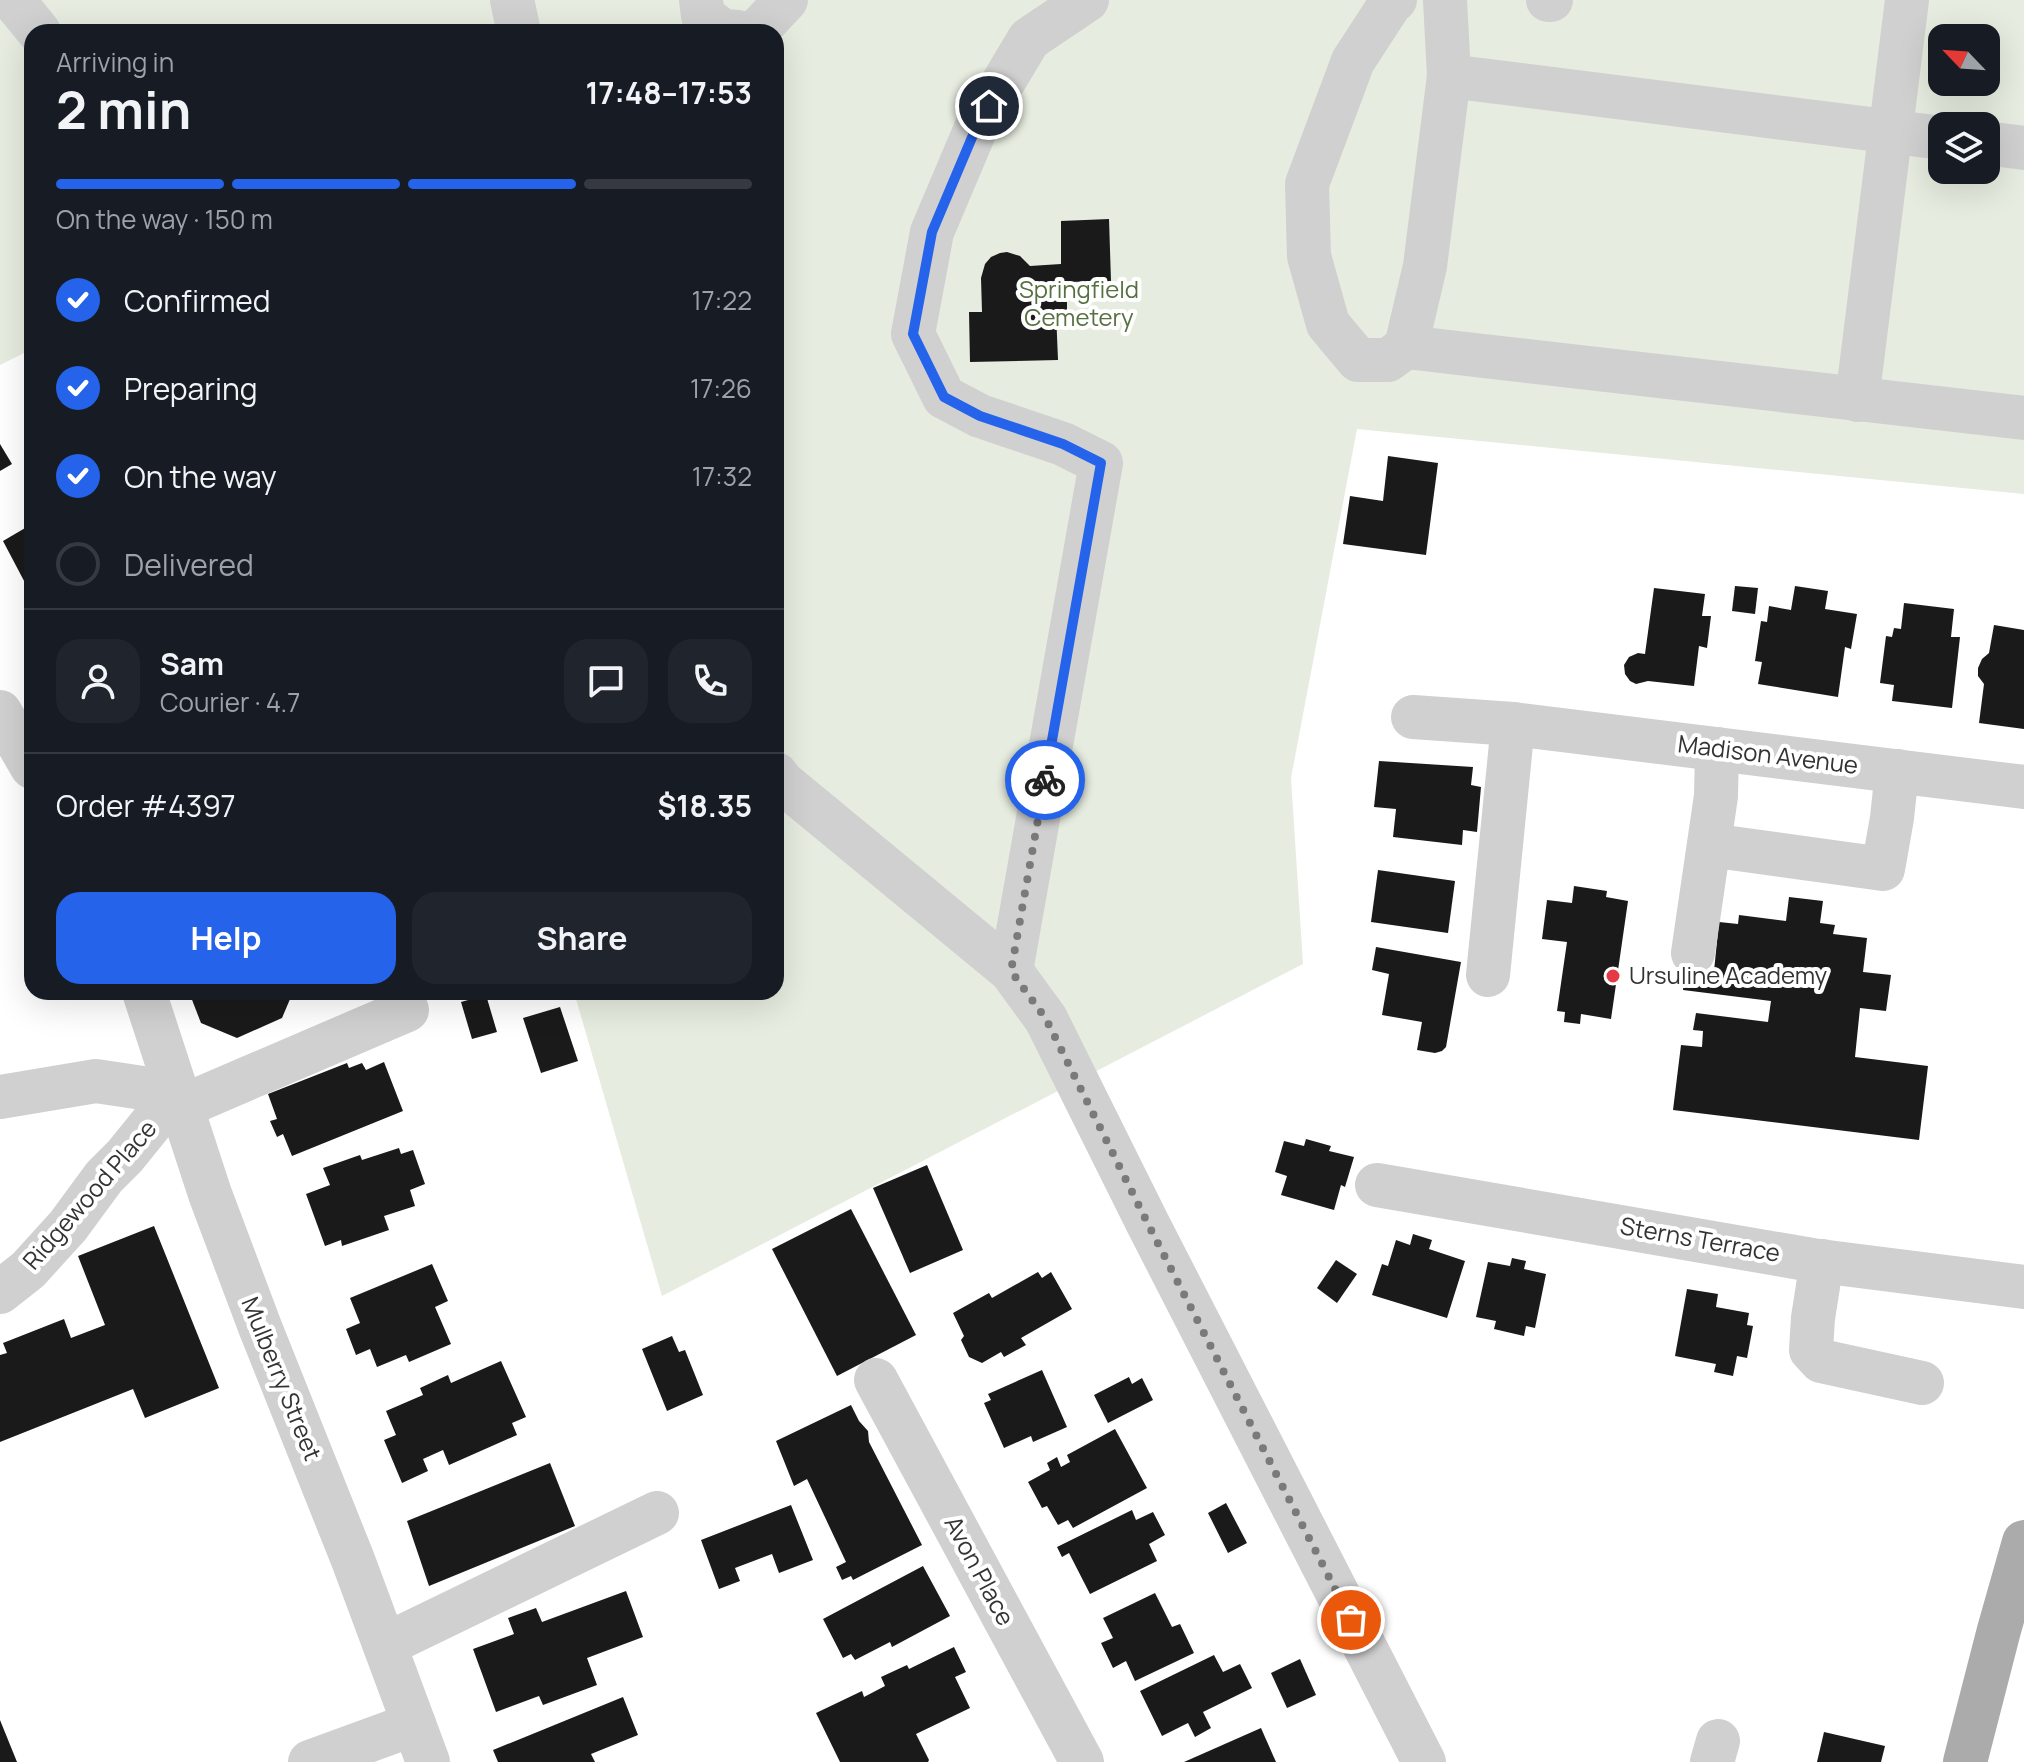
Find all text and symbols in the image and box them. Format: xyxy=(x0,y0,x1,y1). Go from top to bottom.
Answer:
north arrow xyxy=(1928,24,2000,96)
map controls xyxy=(1928,24,2000,184)
text: Arriving in xyxy=(56,44,174,80)
text: 17:48–17:53 xyxy=(585,72,752,113)
pin xyxy=(955,72,1023,140)
text: 2 min xyxy=(56,74,191,145)
icon: home xyxy=(967,84,1011,128)
button: layers xyxy=(1928,112,2000,184)
text: On the way · 150 m xyxy=(56,201,273,237)
park label: Springfield Cemetery xyxy=(1019,272,1139,333)
icon: check xyxy=(56,278,100,322)
text: Confirmed xyxy=(124,280,271,321)
text: 17:22 xyxy=(691,282,752,318)
icon: check xyxy=(56,366,100,410)
text: Preparing xyxy=(124,368,258,409)
text: 17:26 xyxy=(690,370,752,406)
icon: check xyxy=(56,454,100,498)
text: On the way xyxy=(124,456,277,497)
text: 17:32 xyxy=(692,458,752,494)
text: Delivered xyxy=(124,544,254,585)
button: person xyxy=(56,639,140,723)
button: chat xyxy=(564,639,648,723)
button: phone xyxy=(668,639,752,723)
text: Sam xyxy=(160,643,224,684)
text: Courier · 4.7 xyxy=(160,684,300,720)
street label: Madison Avenue xyxy=(1676,726,1860,781)
courier xyxy=(1005,740,1085,820)
icon: bike xyxy=(1023,758,1067,802)
text: Order #4397 xyxy=(56,785,236,826)
text: $18.35 xyxy=(658,785,752,826)
button: Help xyxy=(56,892,396,984)
button: Share xyxy=(412,892,752,984)
place label: Ursuline Academy xyxy=(1629,958,1828,991)
marker: Ursuline Academy xyxy=(1604,967,1622,985)
street label: Ridgewood Place xyxy=(15,1112,163,1276)
street label: Sterns Terrace xyxy=(1618,1208,1783,1269)
street label: Mulberry Street xyxy=(235,1292,330,1465)
street label: Avon Place xyxy=(938,1510,1023,1631)
pin xyxy=(1317,1586,1385,1654)
icon: bag xyxy=(1329,1598,1373,1642)

